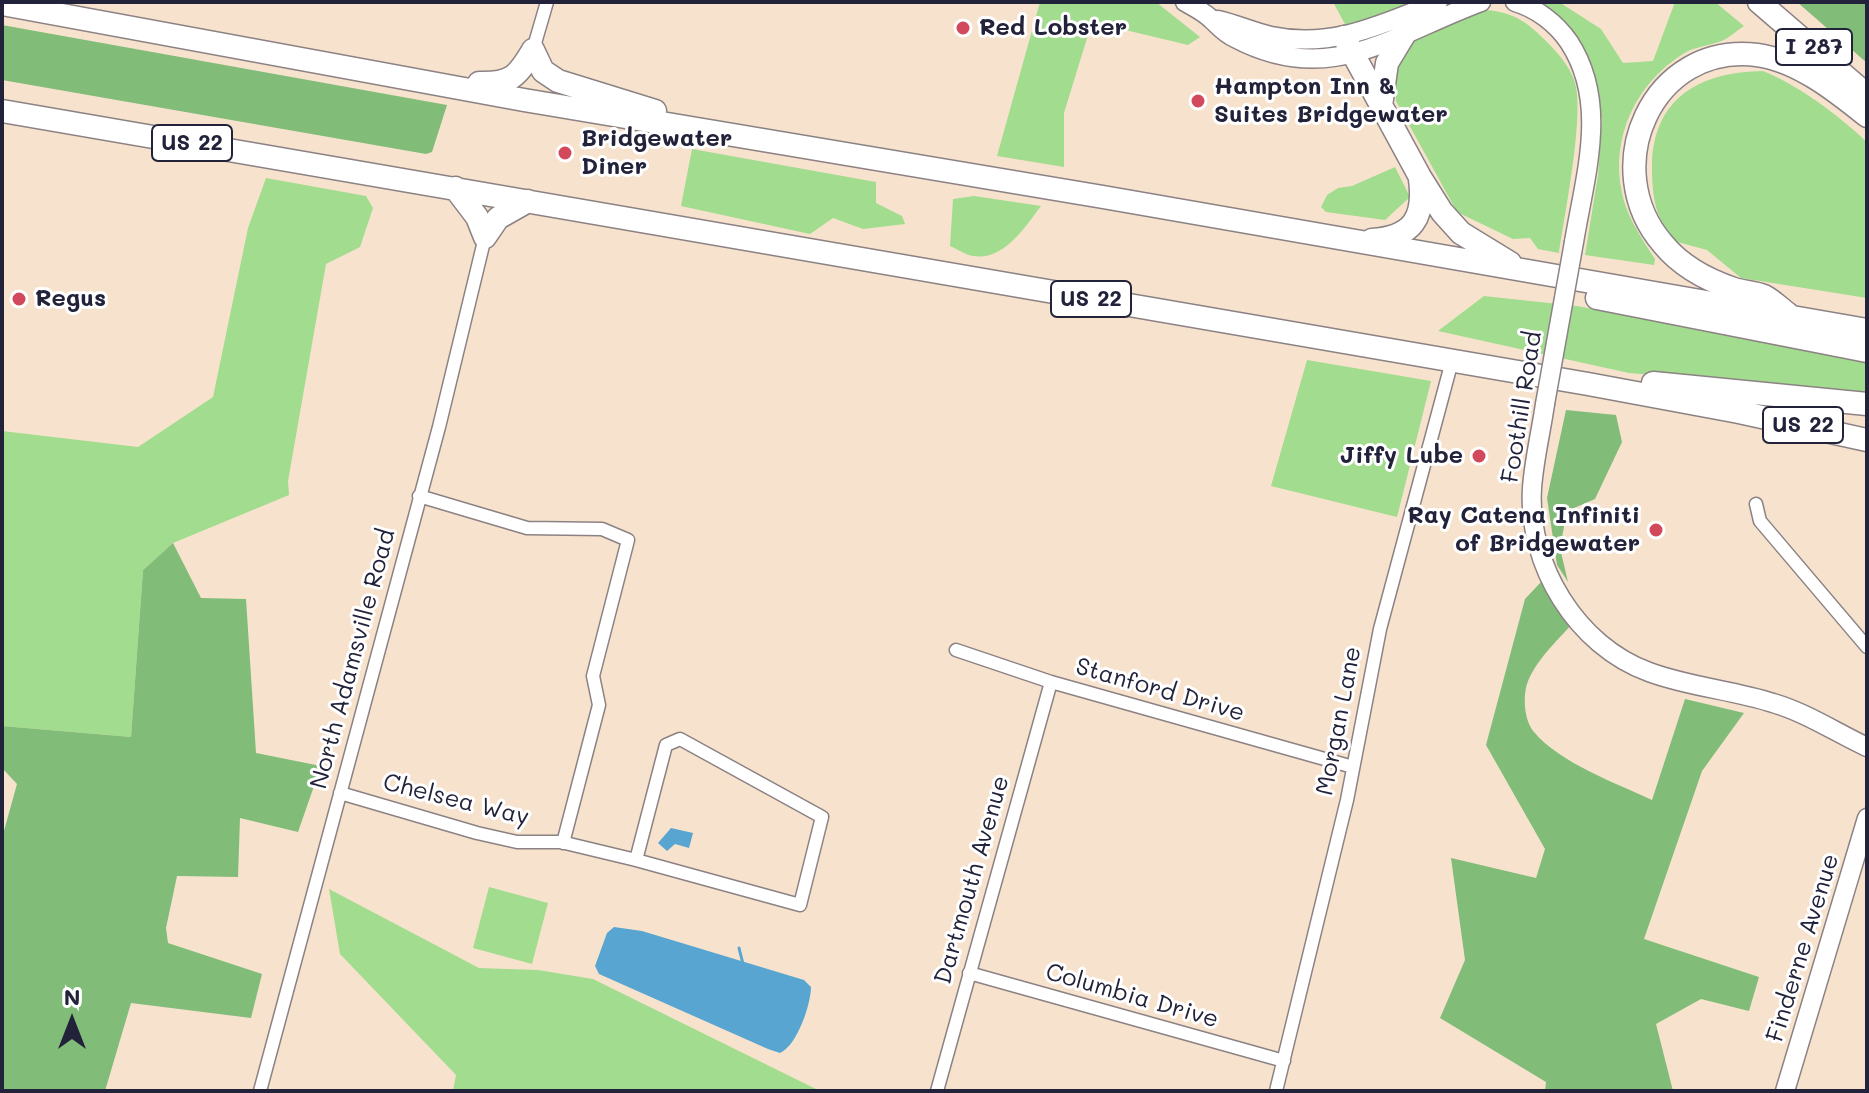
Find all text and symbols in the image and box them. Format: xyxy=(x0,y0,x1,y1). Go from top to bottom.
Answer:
place label: Red Lobster xyxy=(979,14,1127,42)
marker: Red Lobster xyxy=(954,19,972,37)
road number: I 287 xyxy=(1776,29,1852,65)
place label: Hampton Inn & Suites Bridgewater xyxy=(1214,73,1448,129)
marker: Hampton Inn & Suites Bridgewater xyxy=(1189,92,1207,110)
road number: US 22 xyxy=(152,125,232,161)
place label: Bridgewater Diner xyxy=(581,125,732,181)
marker: Bridgewater Diner xyxy=(556,144,574,162)
road number: US 22 xyxy=(1051,281,1131,317)
place label: Regus xyxy=(35,285,106,313)
marker: Regus xyxy=(10,290,28,308)
street label: Foothill Road xyxy=(1496,329,1548,485)
road number: US 22 xyxy=(1763,407,1843,443)
place label: Jiffy Lube xyxy=(1340,442,1463,470)
marker: Jiffy Lube xyxy=(1470,447,1488,465)
place label: Ray Catena Infiniti of Bridgewater xyxy=(1407,502,1640,558)
marker: Ray Catena Infiniti of Bridgewater xyxy=(1647,521,1665,539)
street label: North Adamsville Road xyxy=(304,526,402,792)
street label: Morgan Lane xyxy=(1310,644,1368,798)
street label: Stanford Drive xyxy=(1072,652,1248,728)
street label: Chelsea Way xyxy=(380,768,532,832)
street label: Dartmouth Avenue xyxy=(928,773,1016,987)
street label: Finderne Avenue xyxy=(1761,851,1845,1045)
street label: Columbia Drive xyxy=(1042,958,1222,1034)
north arrow xyxy=(32,981,112,1061)
text: N xyxy=(64,982,80,1011)

